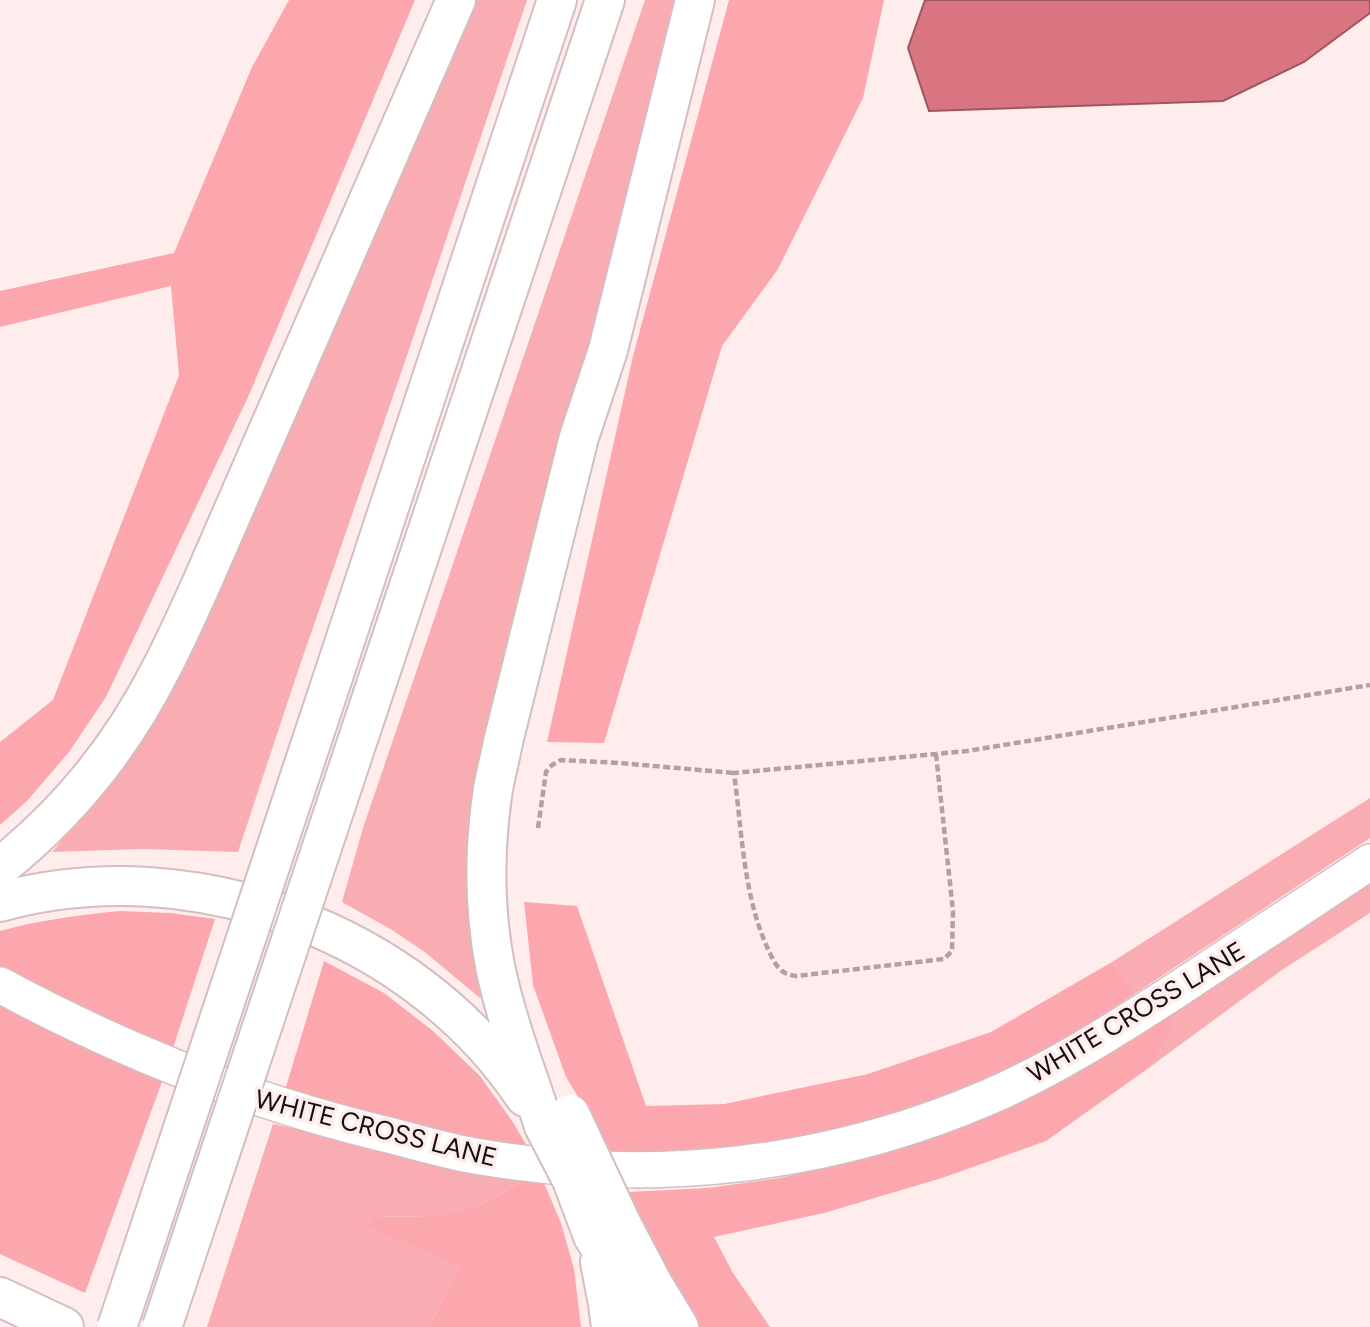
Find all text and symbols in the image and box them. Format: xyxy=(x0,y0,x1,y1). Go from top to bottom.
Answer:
street label: WHITE CROSS LANE xyxy=(1022,934,1250,1090)
street label: WHITE CROSS LANE xyxy=(252,1082,500,1174)

